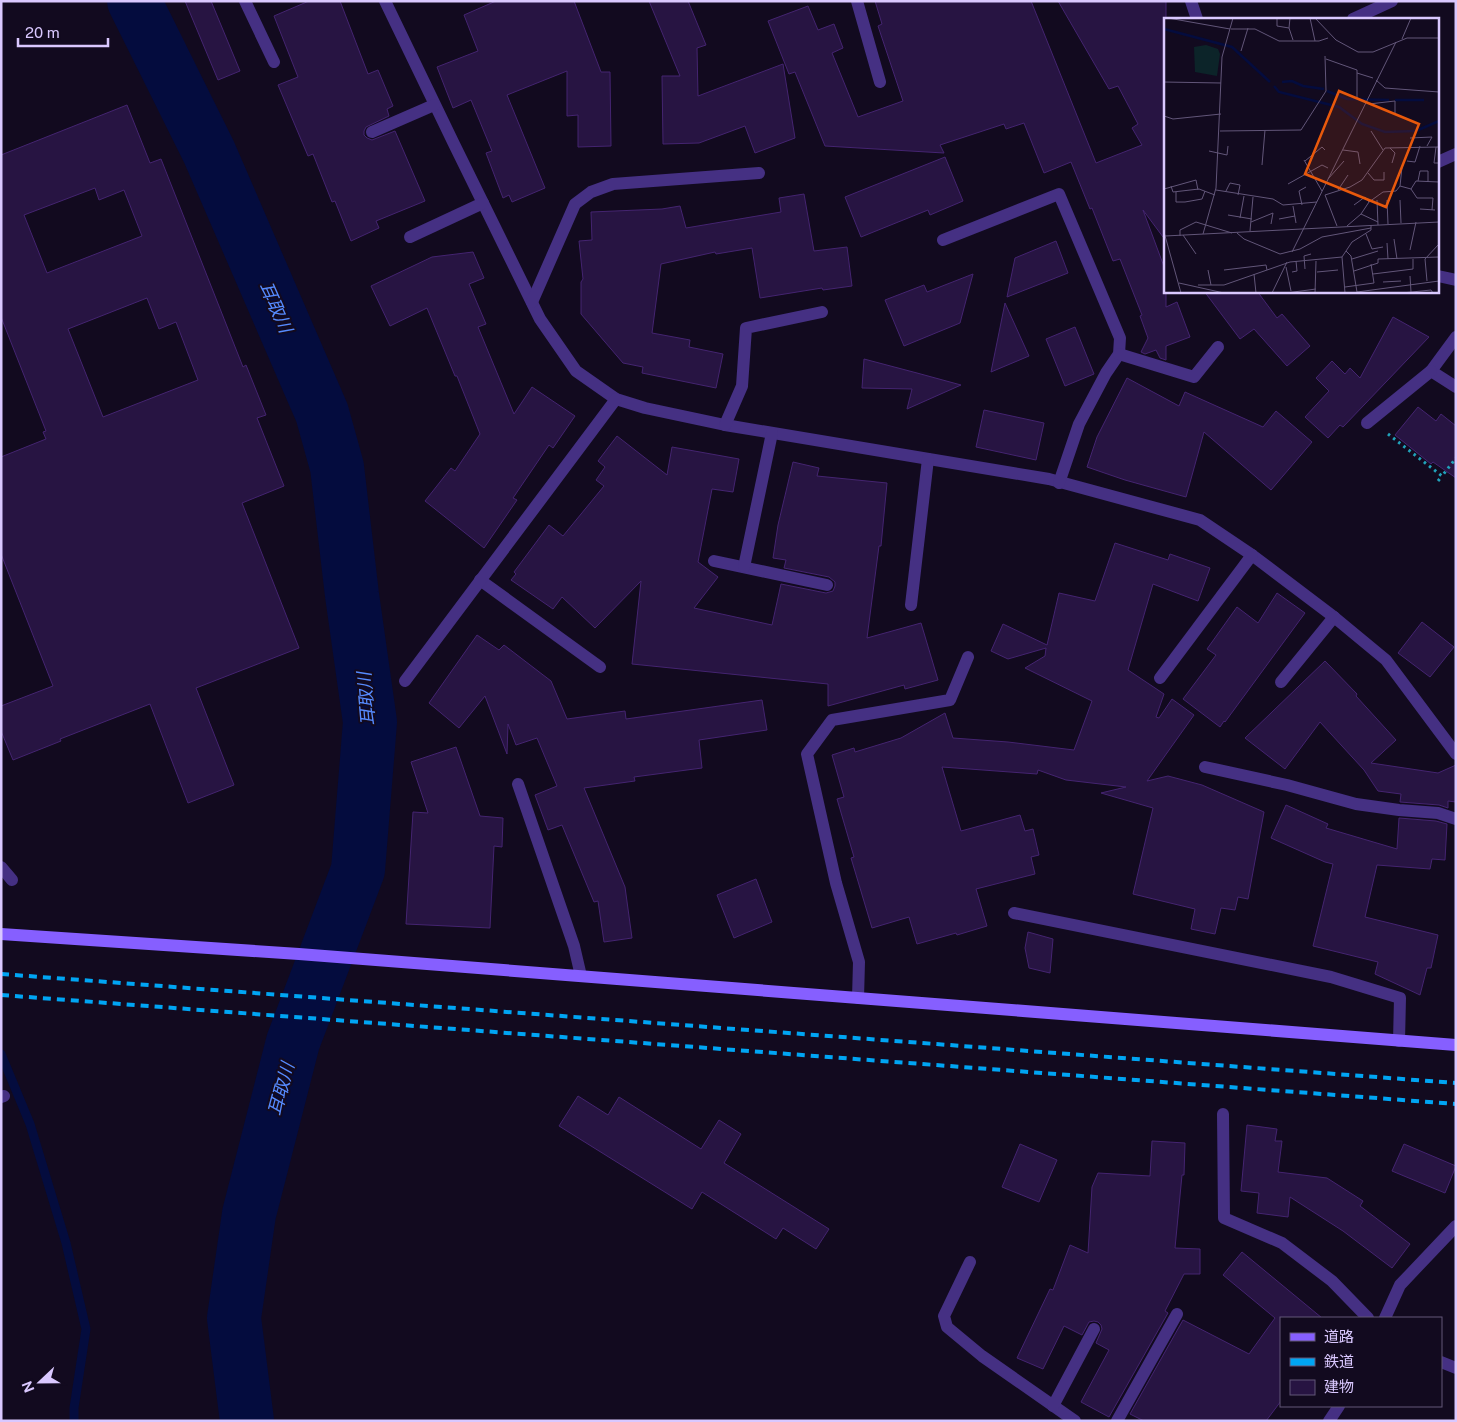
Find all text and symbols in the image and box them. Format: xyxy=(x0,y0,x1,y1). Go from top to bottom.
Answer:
scale bar xyxy=(18,15,108,47)
inset map xyxy=(1164,18,1440,292)
text: 20 m xyxy=(25,24,60,41)
water label: 耳取川 xyxy=(255,278,297,338)
water label: 耳取川 xyxy=(353,669,379,727)
water label: 耳取川 xyxy=(264,1058,299,1118)
legend xyxy=(1280,1317,1442,1407)
text: 道路 xyxy=(1324,1328,1354,1345)
text: 鉄道 xyxy=(1324,1353,1354,1370)
north arrow xyxy=(15,1357,65,1407)
text: 建物 xyxy=(1324,1378,1354,1395)
text: N xyxy=(18,1379,37,1395)

